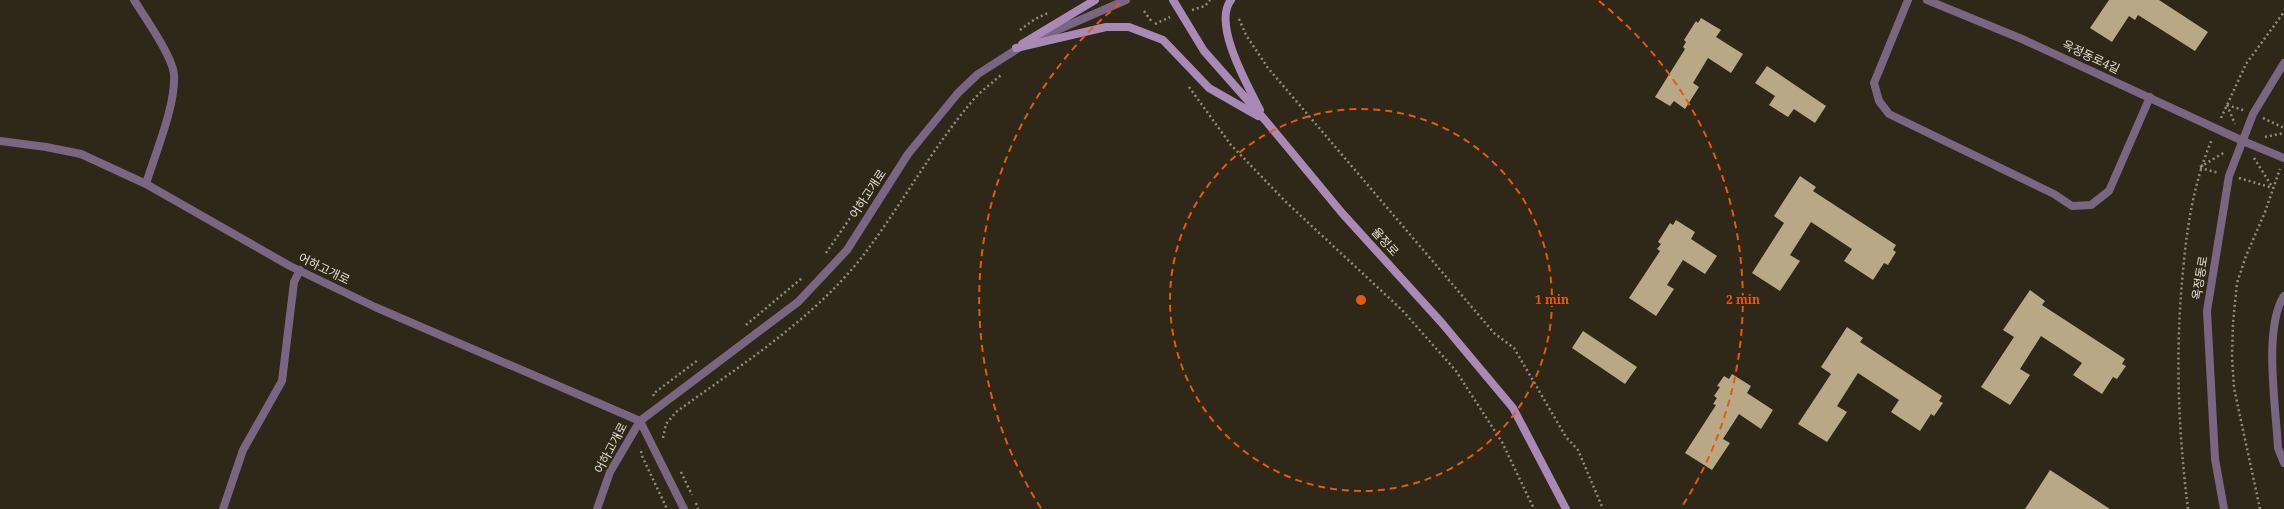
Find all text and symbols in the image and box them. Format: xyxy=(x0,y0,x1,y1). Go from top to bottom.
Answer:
street label: 옥정동로4길 xyxy=(2060,36,2123,77)
street label: 어하고개로 xyxy=(845,166,890,222)
street label: 율정로 xyxy=(1368,224,1403,260)
street label: 어하고개로 xyxy=(296,249,353,288)
street label: 옥정동로 xyxy=(2188,255,2211,301)
text: 1 min xyxy=(1535,291,1569,308)
text: 2 min xyxy=(1726,291,1760,308)
centre of rings xyxy=(1354,293,1368,307)
street label: 어하고개로 xyxy=(590,419,631,476)

